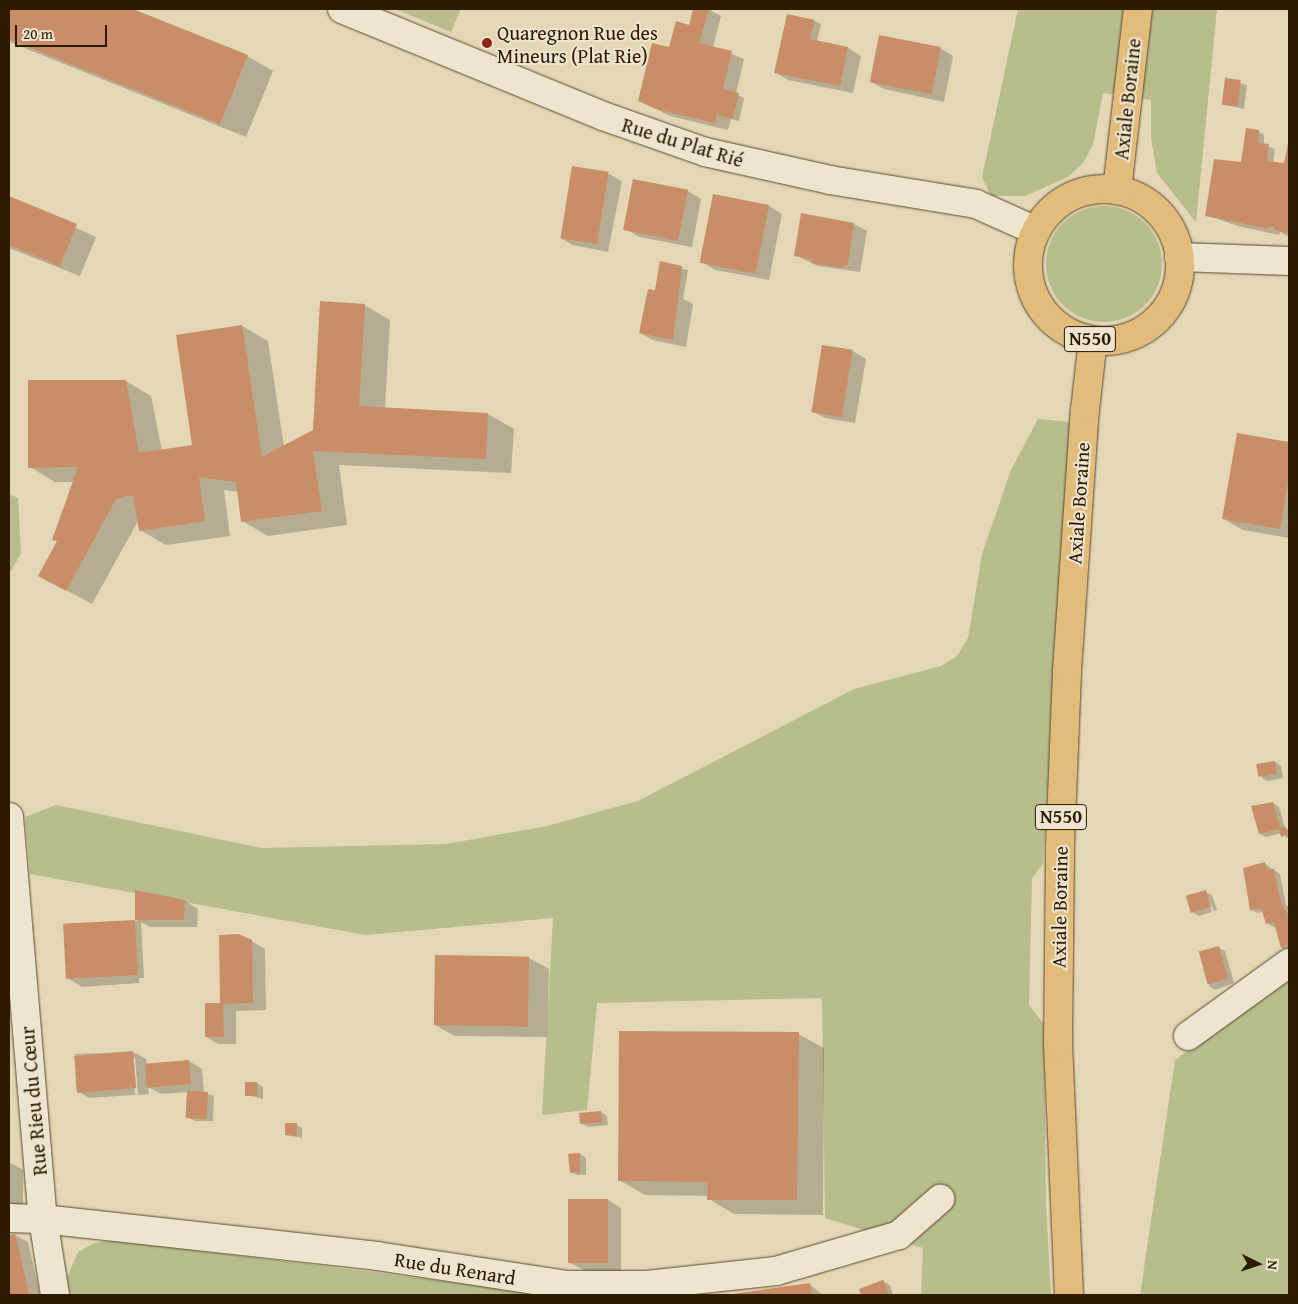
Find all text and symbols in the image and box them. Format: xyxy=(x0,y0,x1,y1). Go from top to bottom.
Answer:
scale bar xyxy=(18,15,110,47)
place label: Quaregnon Rue des Mineurs (Plat Rie) xyxy=(497,20,658,67)
text: 20 m xyxy=(23,23,53,44)
marker: Quaregnon Rue des Mineurs (Plat Rie) xyxy=(481,37,493,49)
street label: Axiale Boraine xyxy=(1109,37,1145,161)
street label: Rue du Plat Rié xyxy=(619,112,747,172)
road number: N550 xyxy=(1064,322,1116,356)
street label: Axiale Boraine xyxy=(1062,441,1094,565)
road number: N550 xyxy=(1035,800,1087,834)
street label: Axiale Boraine xyxy=(1046,846,1072,968)
street label: Rue Rieu du Cœur xyxy=(15,1025,51,1177)
north arrow xyxy=(1233,1239,1283,1289)
street label: Rue du Renard xyxy=(393,1247,517,1289)
text: N xyxy=(1263,1260,1283,1270)

